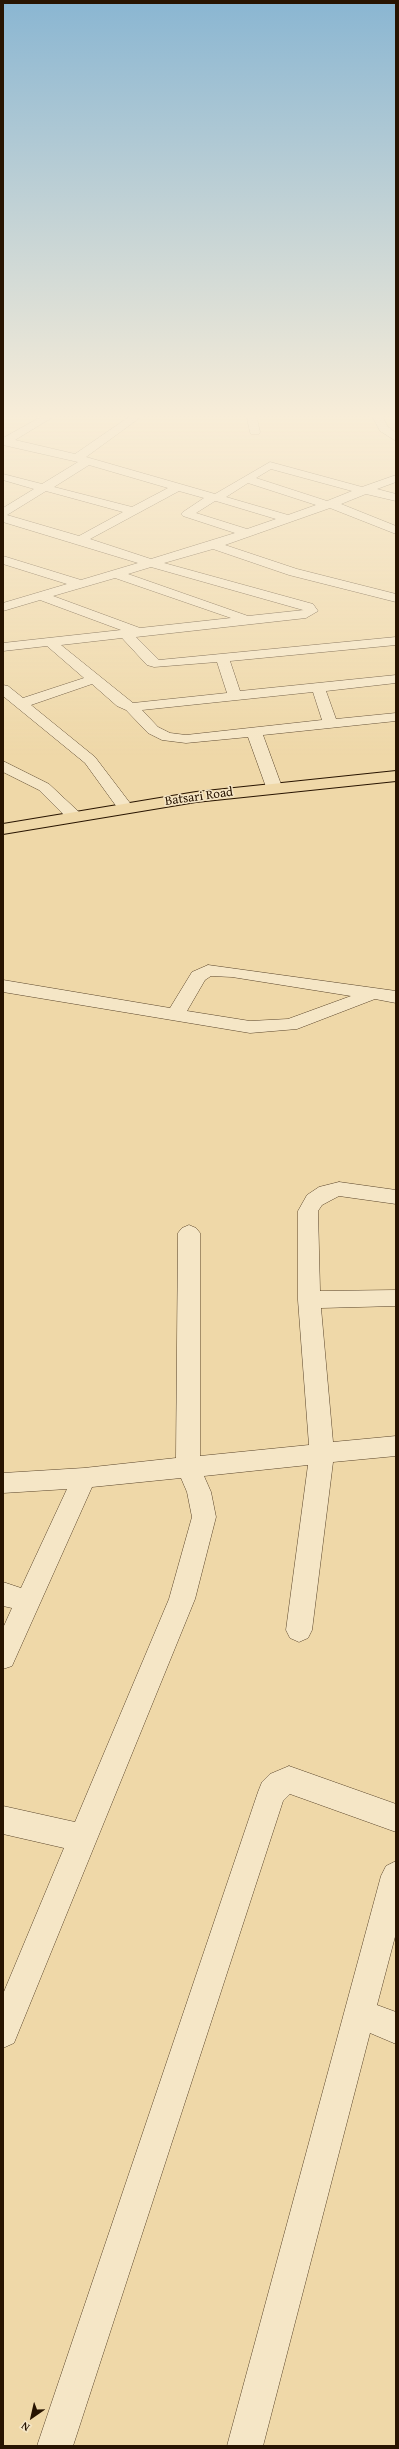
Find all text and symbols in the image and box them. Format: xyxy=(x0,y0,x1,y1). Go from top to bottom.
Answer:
street label: Batsari Road xyxy=(164,785,234,809)
north arrow xyxy=(12,2397,52,2437)
text: N xyxy=(18,2418,33,2436)

